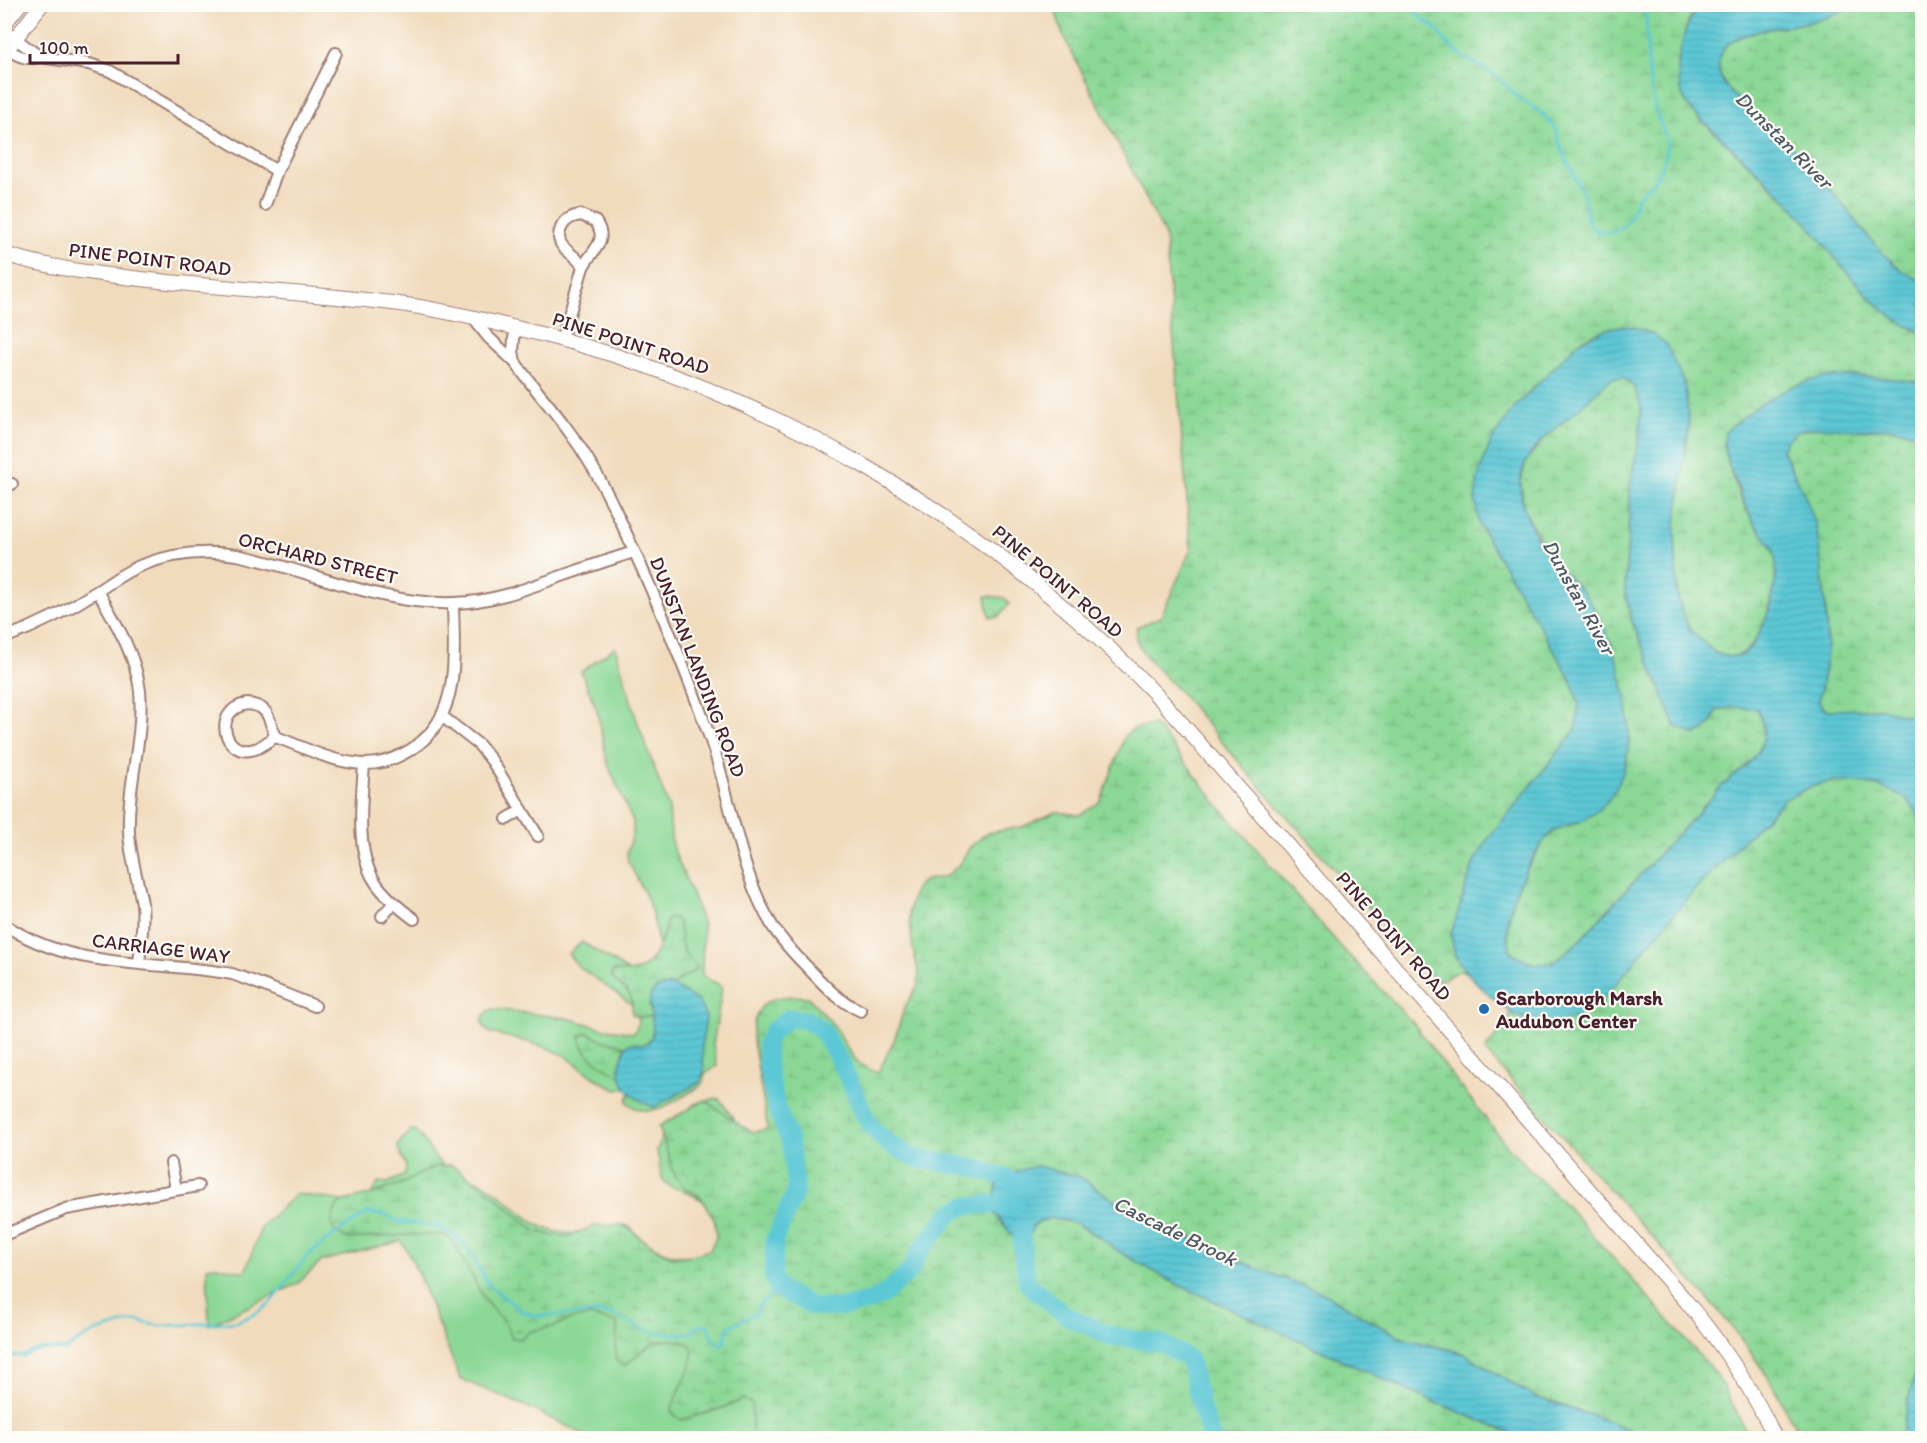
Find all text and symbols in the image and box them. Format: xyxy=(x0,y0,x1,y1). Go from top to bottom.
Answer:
scale bar xyxy=(30,27,178,65)
text: 100 m xyxy=(39,37,89,59)
water label: Dunstan River xyxy=(1730,86,1840,195)
street label: PINE POINT ROAD xyxy=(67,237,233,281)
street label: PINE POINT ROAD xyxy=(549,306,713,380)
street label: PINE POINT ROAD xyxy=(988,519,1128,643)
street label: ORCHARD STREET xyxy=(236,527,400,589)
water label: Dunstan River xyxy=(1538,535,1623,661)
street label: DUNSTAN LANDING ROAD xyxy=(645,553,751,781)
street label: PINE POINT ROAD xyxy=(1331,866,1457,1006)
street label: CARRIAGE WAY xyxy=(91,928,232,968)
place label: Scarborough Marsh Audubon Center xyxy=(1495,986,1663,1033)
marker: Scarborough Marsh Audubon Center xyxy=(1477,1002,1491,1016)
water label: Cascade Brook xyxy=(1110,1190,1242,1272)

